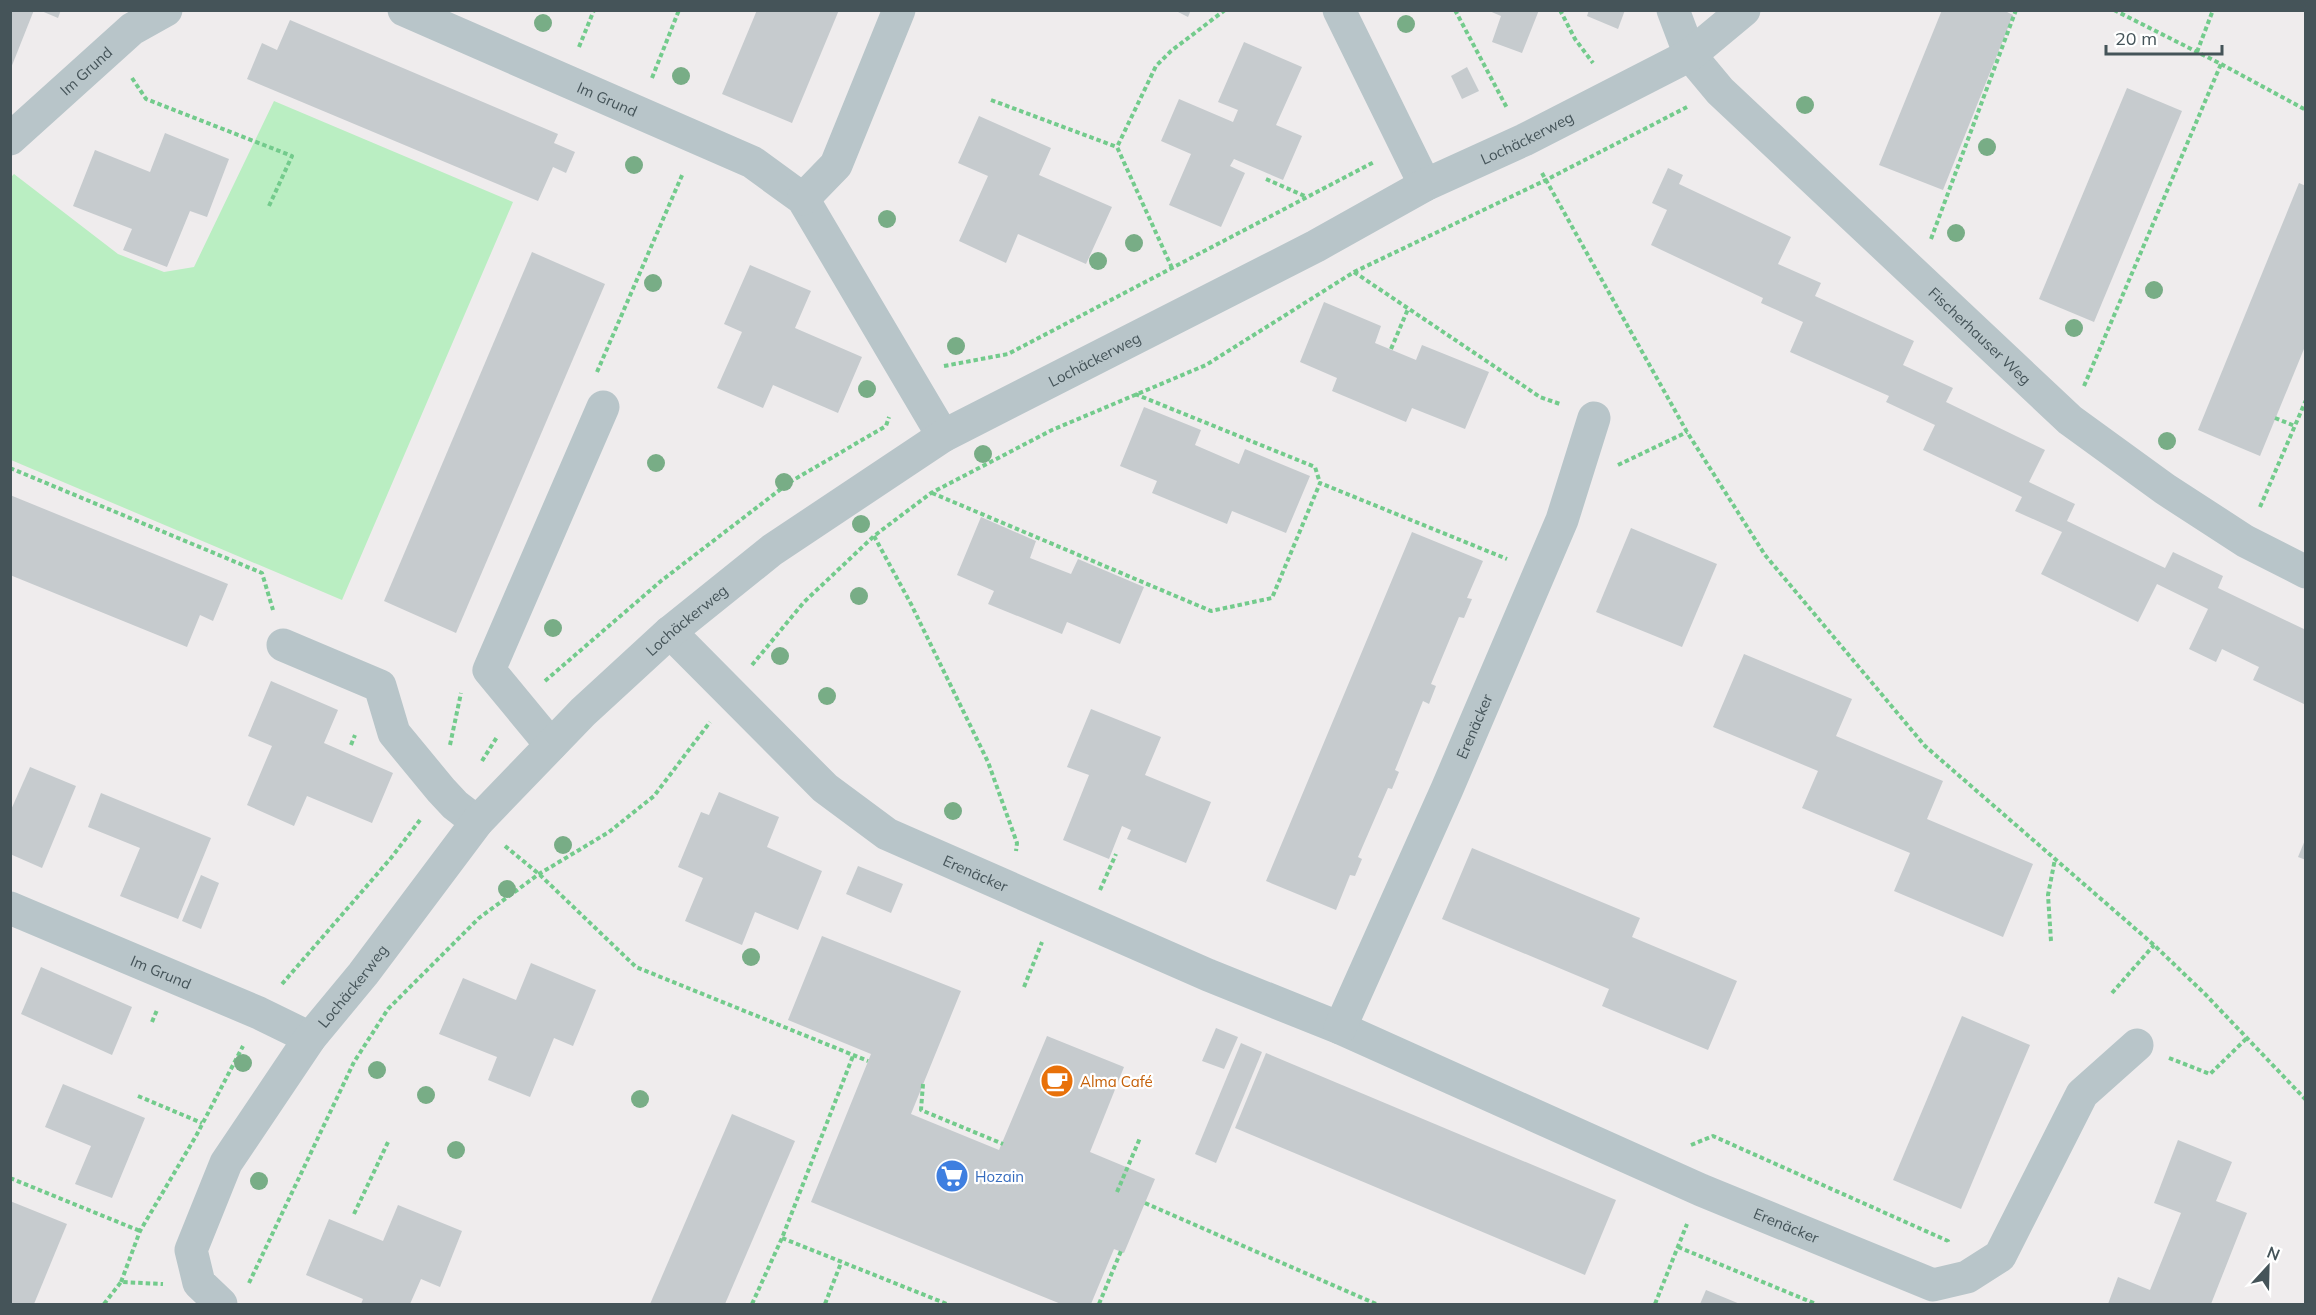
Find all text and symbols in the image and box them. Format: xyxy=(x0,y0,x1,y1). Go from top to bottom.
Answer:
scale bar xyxy=(2106,18,2222,56)
text: 20 m xyxy=(2115,27,2157,50)
street label: Im Grund xyxy=(56,42,116,99)
street label: Im Grund xyxy=(574,77,641,120)
street label: Lochäckerweg xyxy=(1477,107,1577,168)
street label: Fischerhauser Weg xyxy=(1925,283,2035,388)
street label: Lochäckerweg xyxy=(1045,328,1144,390)
street label: Lochäckerweg xyxy=(641,580,731,660)
street label: Erenäcker xyxy=(1452,690,1496,762)
street label: Erenäcker xyxy=(940,850,1012,896)
street label: Lochäckerweg xyxy=(313,941,391,1031)
street label: Im Grund xyxy=(128,951,194,993)
cafe icon: Alma Café xyxy=(1039,1063,1075,1099)
place label: Alma Café xyxy=(1080,1072,1153,1091)
supermarket icon: Hozain xyxy=(934,1158,970,1194)
place label: Hozain xyxy=(975,1167,1024,1186)
street label: Erenäcker xyxy=(1751,1203,1822,1247)
north arrow xyxy=(2238,1237,2298,1297)
text: N xyxy=(2264,1242,2283,1265)

